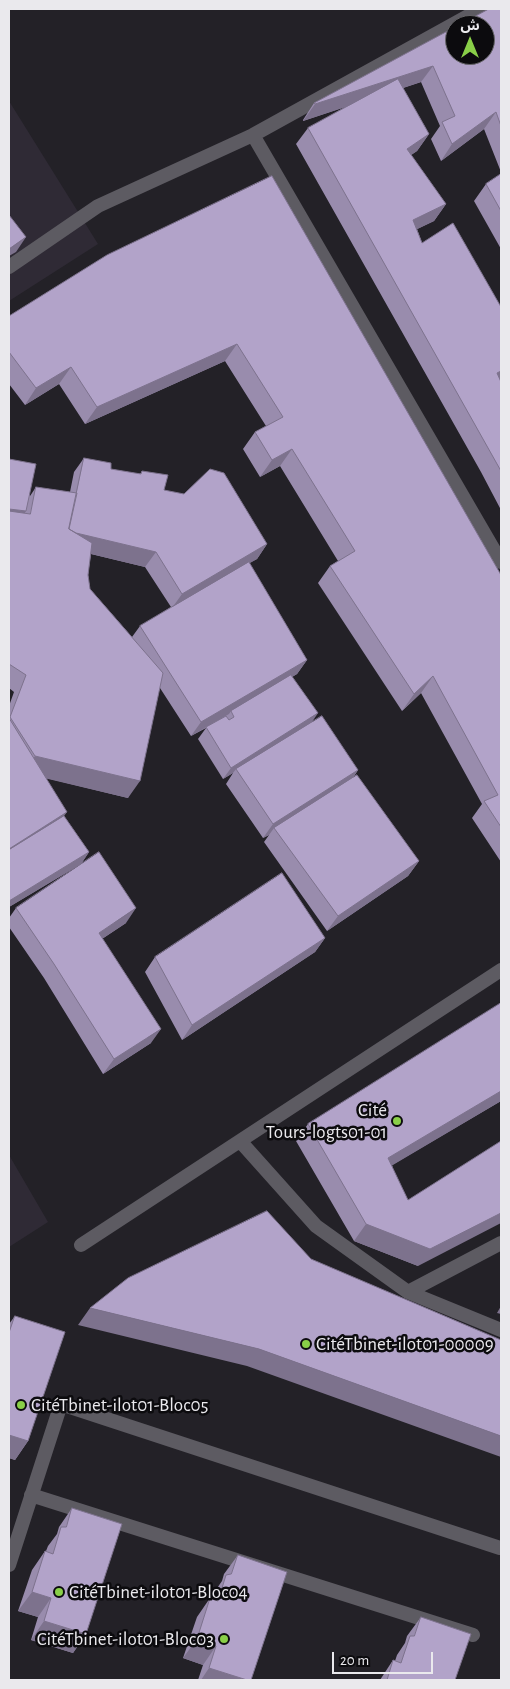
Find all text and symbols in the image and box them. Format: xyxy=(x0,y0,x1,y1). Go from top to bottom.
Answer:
north arrow xyxy=(445,15,495,65)
text: ش xyxy=(460,19,480,33)
place label: Cité Tours-logts01-01 xyxy=(266,1099,387,1143)
marker: Cité Tours-logts01-01 xyxy=(391,1115,403,1127)
place label: CitéTbinet-ilot01-00009 xyxy=(316,1333,494,1355)
marker: CitéTbinet-ilot01-00009 xyxy=(300,1338,312,1350)
place label: CitéTbinet-ilot01-Bloc05 xyxy=(31,1394,208,1416)
marker: CitéTbinet-ilot01-Bloc05 xyxy=(15,1399,27,1411)
place label: CitéTbinet-ilot01-Bloc04 xyxy=(69,1581,248,1603)
marker: CitéTbinet-ilot01-Bloc04 xyxy=(53,1586,65,1598)
place label: CitéTbinet-ilot01-Bloc03 xyxy=(37,1628,214,1650)
marker: CitéTbinet-ilot01-Bloc03 xyxy=(218,1633,230,1645)
scale bar xyxy=(335,1642,436,1674)
text: 20 m xyxy=(340,1653,369,1668)

